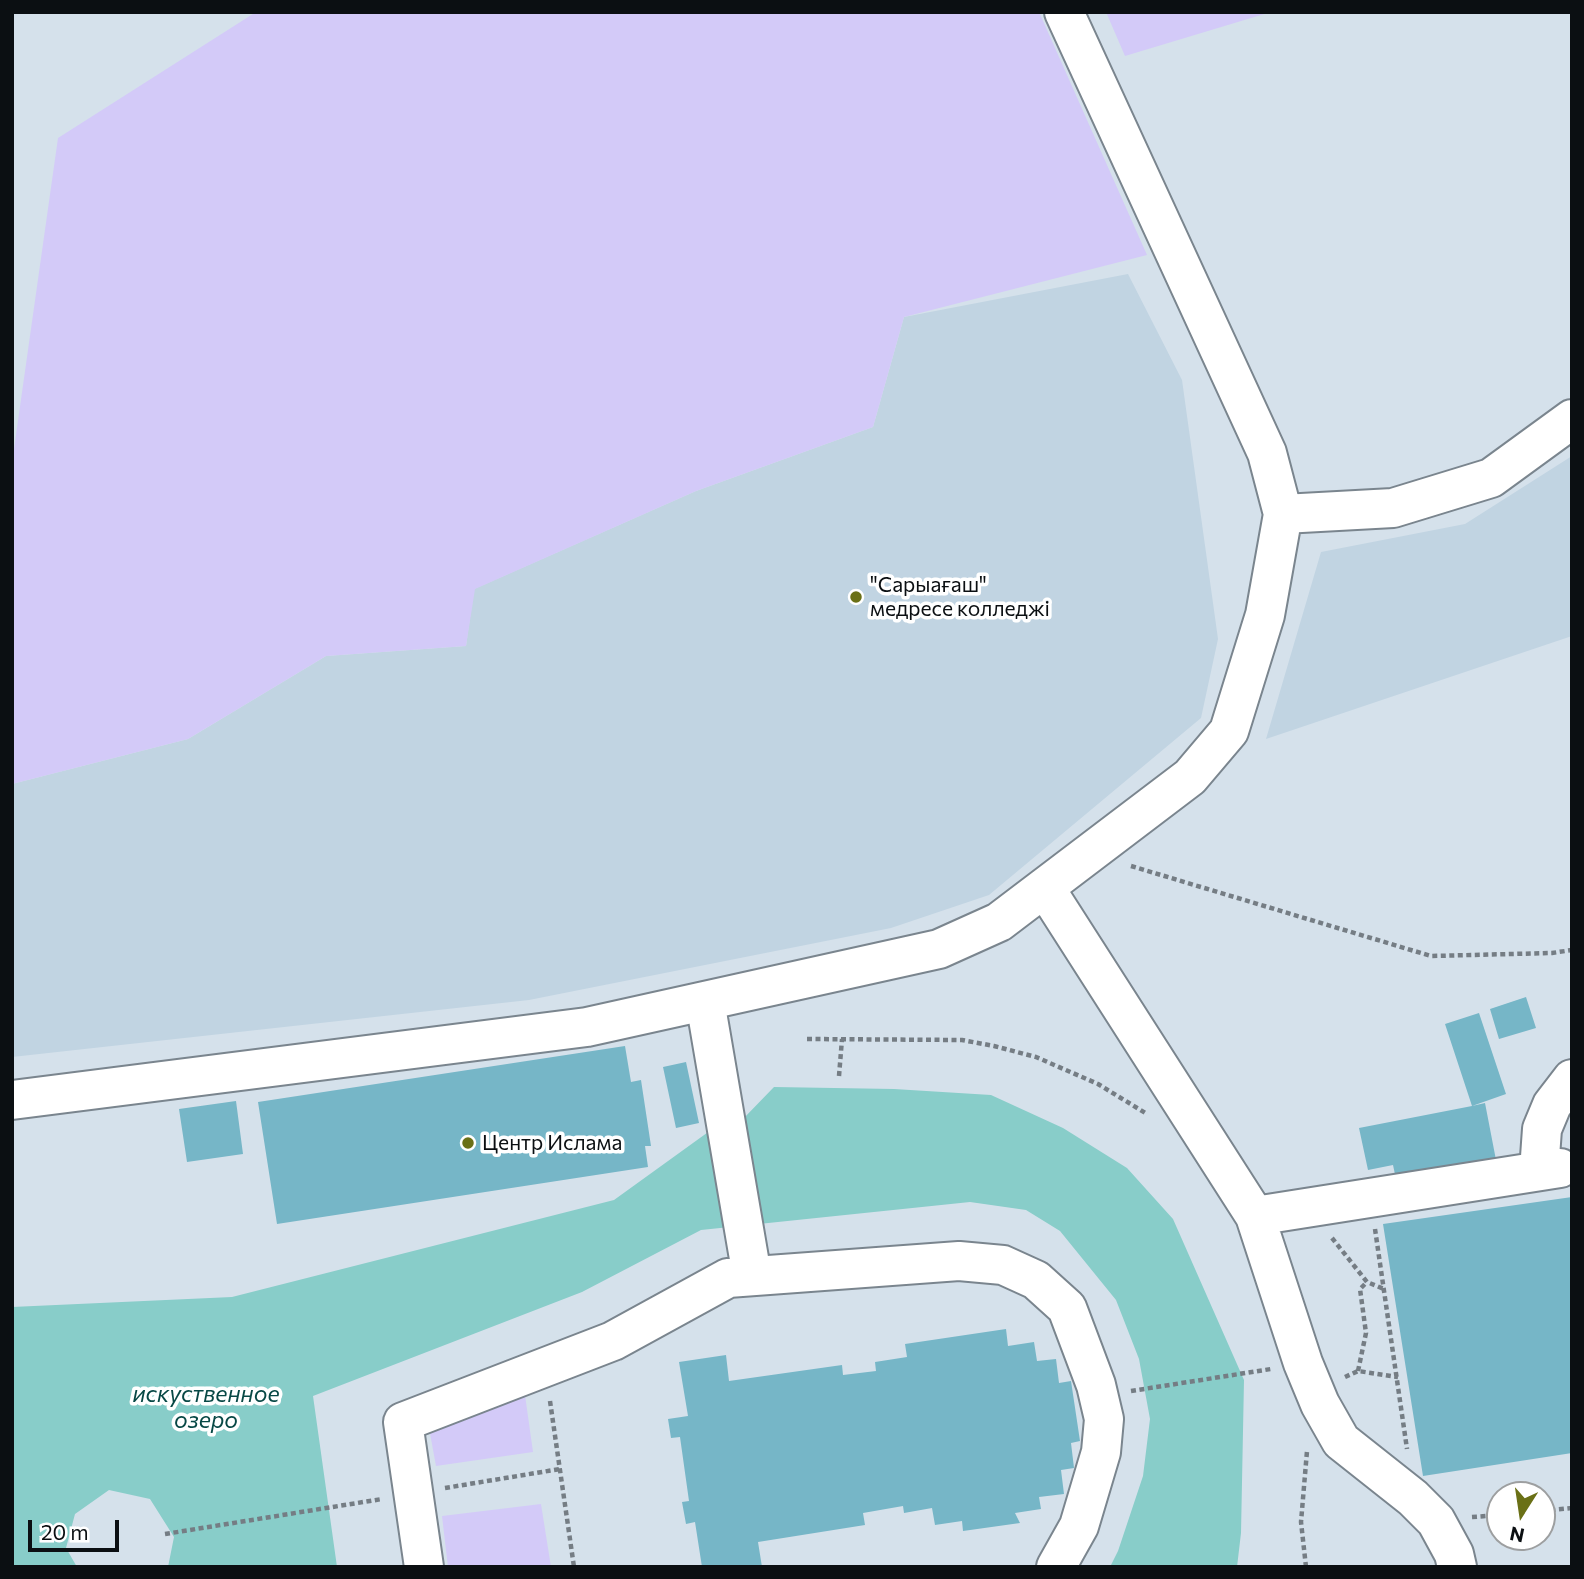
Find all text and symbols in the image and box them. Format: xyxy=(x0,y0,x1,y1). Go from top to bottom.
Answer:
place label: "Сарыағаш" медресе колледжі xyxy=(870,572,1050,622)
marker: "Сарыағаш" медресе колледжі xyxy=(848,589,864,605)
place label: Центр Ислама xyxy=(482,1130,622,1156)
marker: Центр Ислама xyxy=(460,1135,476,1151)
water label: искуственное озеро xyxy=(132,1380,280,1434)
north arrow xyxy=(1486,1481,1556,1551)
scale bar xyxy=(32,1506,122,1550)
text: 20 m xyxy=(41,1519,89,1544)
text: N xyxy=(1508,1522,1526,1548)

